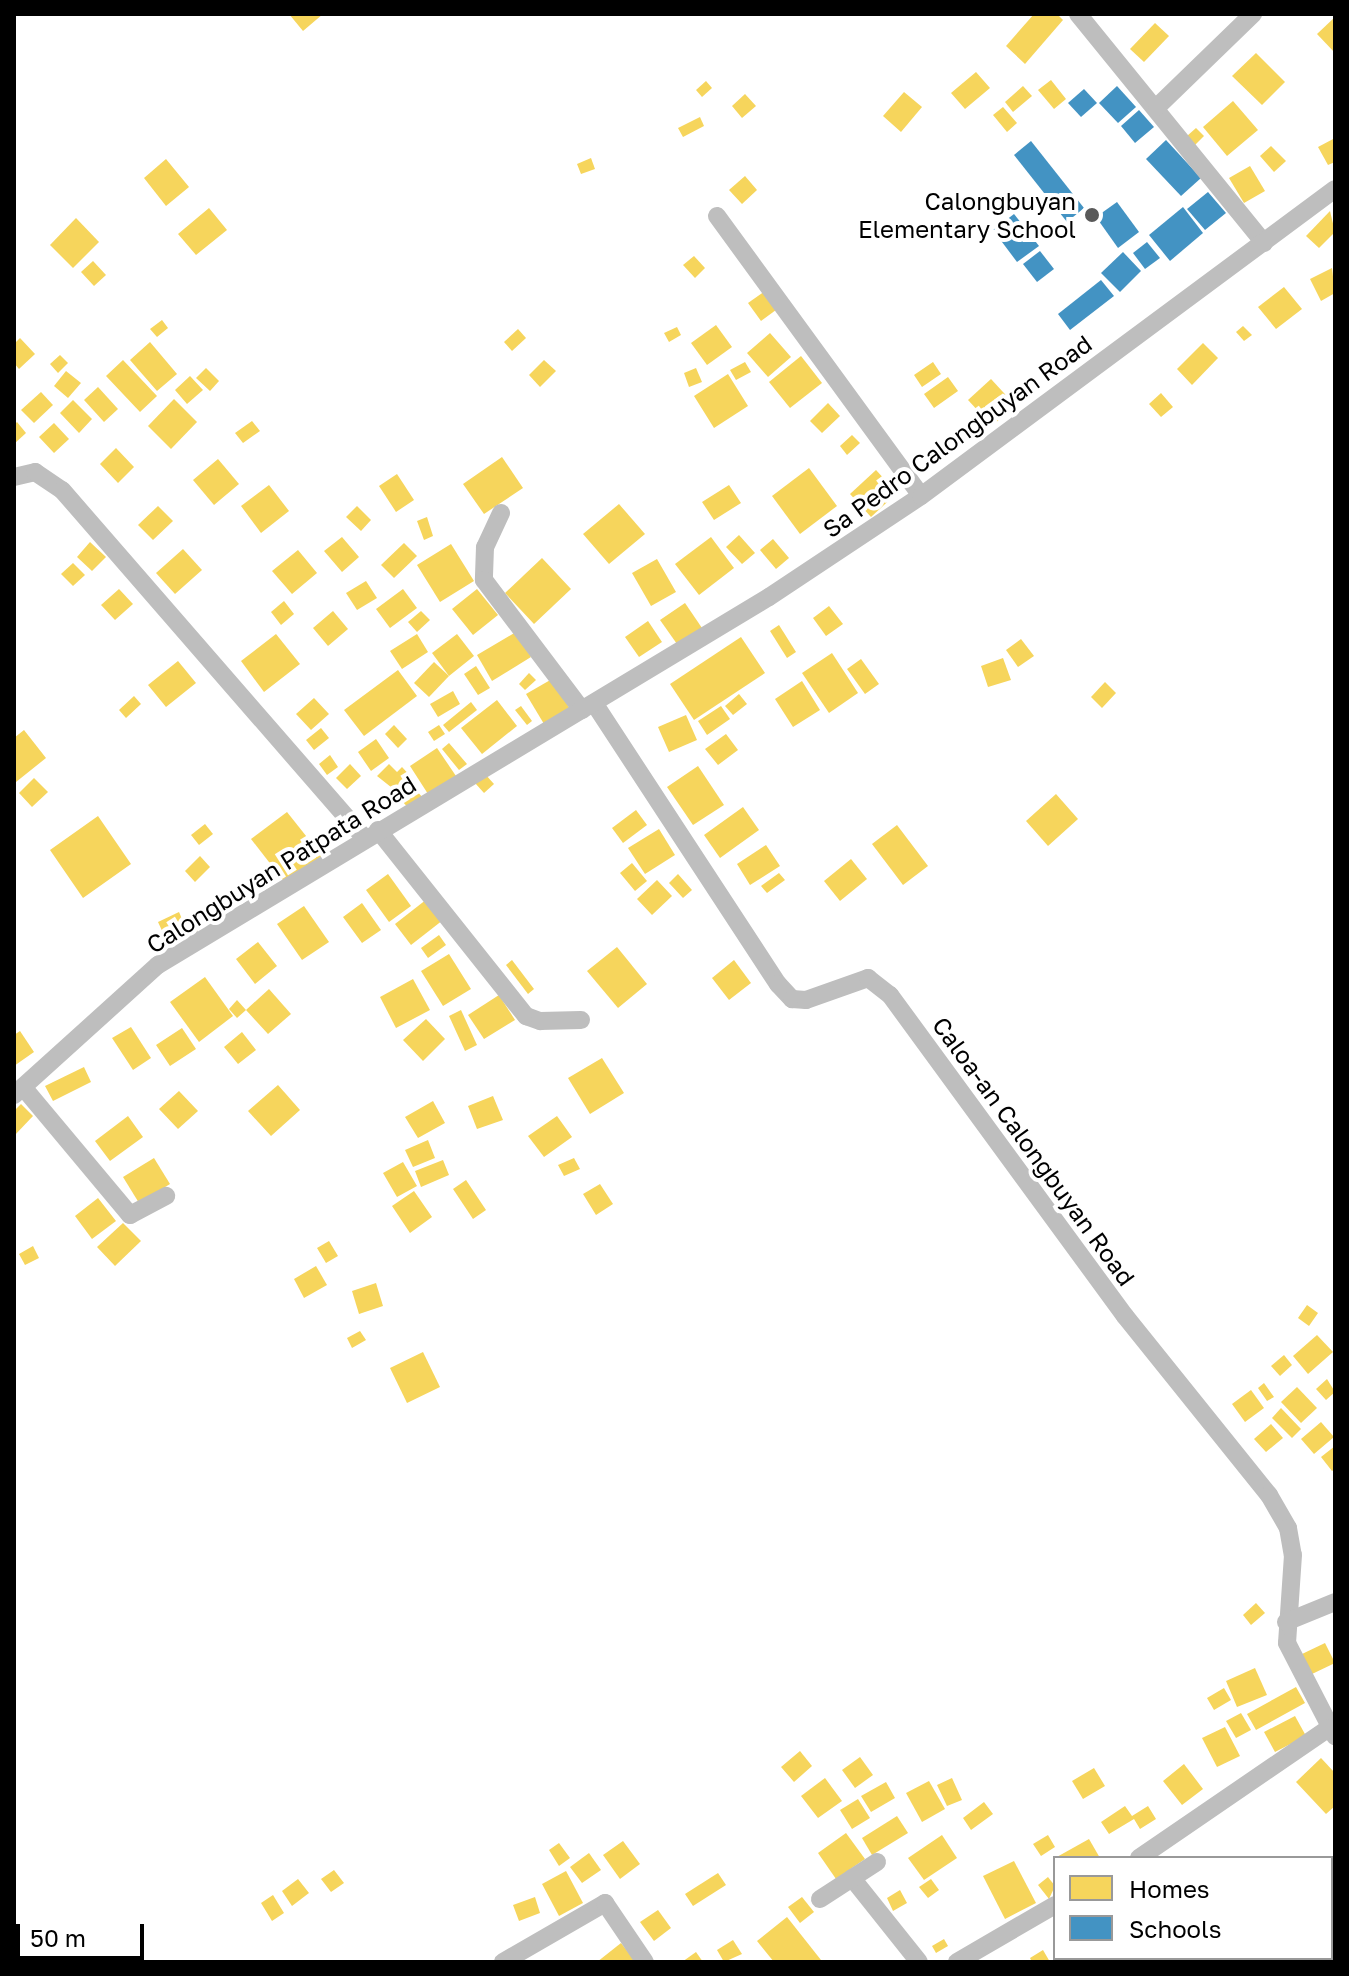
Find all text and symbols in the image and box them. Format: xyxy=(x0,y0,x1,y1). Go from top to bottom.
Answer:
place label: Calongbuyan Elementary School xyxy=(858,187,1076,243)
marker: Calongbuyan Elementary School xyxy=(1083,206,1101,224)
street label: Sa Pedro Calongbuyan Road xyxy=(817,329,1097,543)
street label: Calongbuyan Patpata Road xyxy=(141,769,421,959)
street label: Caloa-an Calongbuyan Road xyxy=(927,1011,1141,1291)
legend xyxy=(1053,1856,1333,1960)
text: Homes xyxy=(1129,1874,1210,1903)
scale bar xyxy=(20,1908,148,1958)
text: Schools xyxy=(1129,1914,1221,1943)
text: 50 m xyxy=(30,1923,86,1952)

